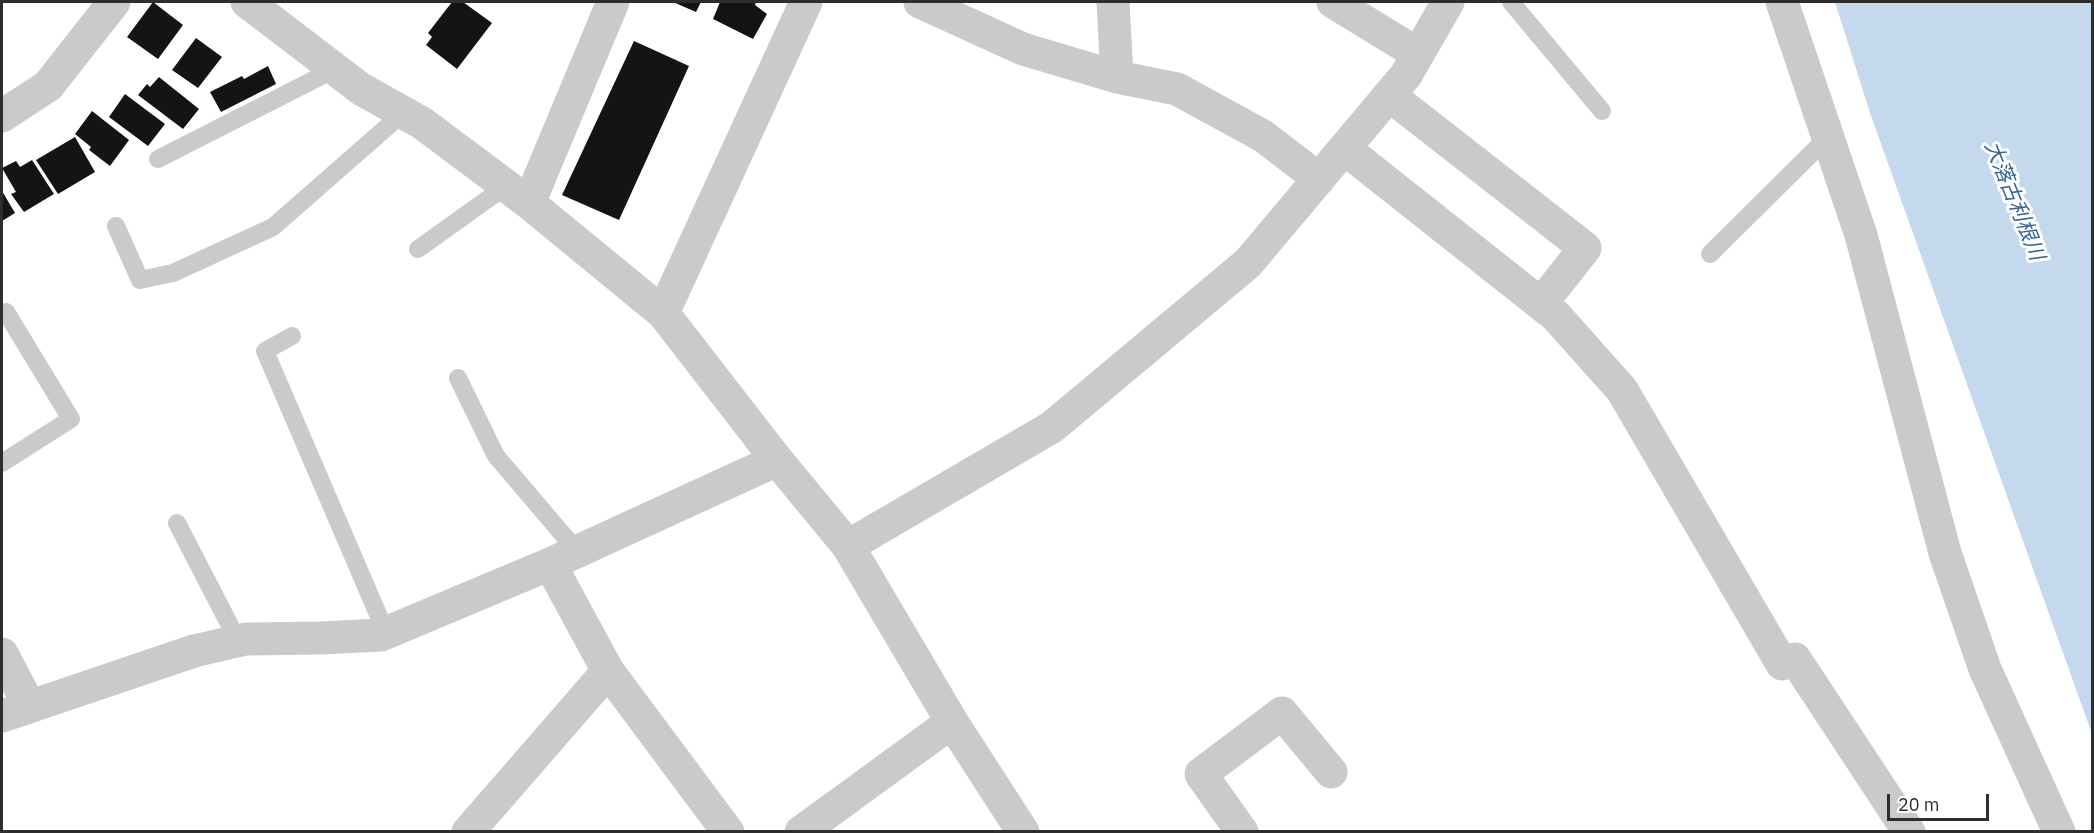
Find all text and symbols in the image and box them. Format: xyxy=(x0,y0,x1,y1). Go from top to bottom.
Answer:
water label: 大落古利根川 xyxy=(1979,138,2049,264)
scale bar xyxy=(1890,782,1992,820)
text: 20 m xyxy=(1898,793,1940,816)

